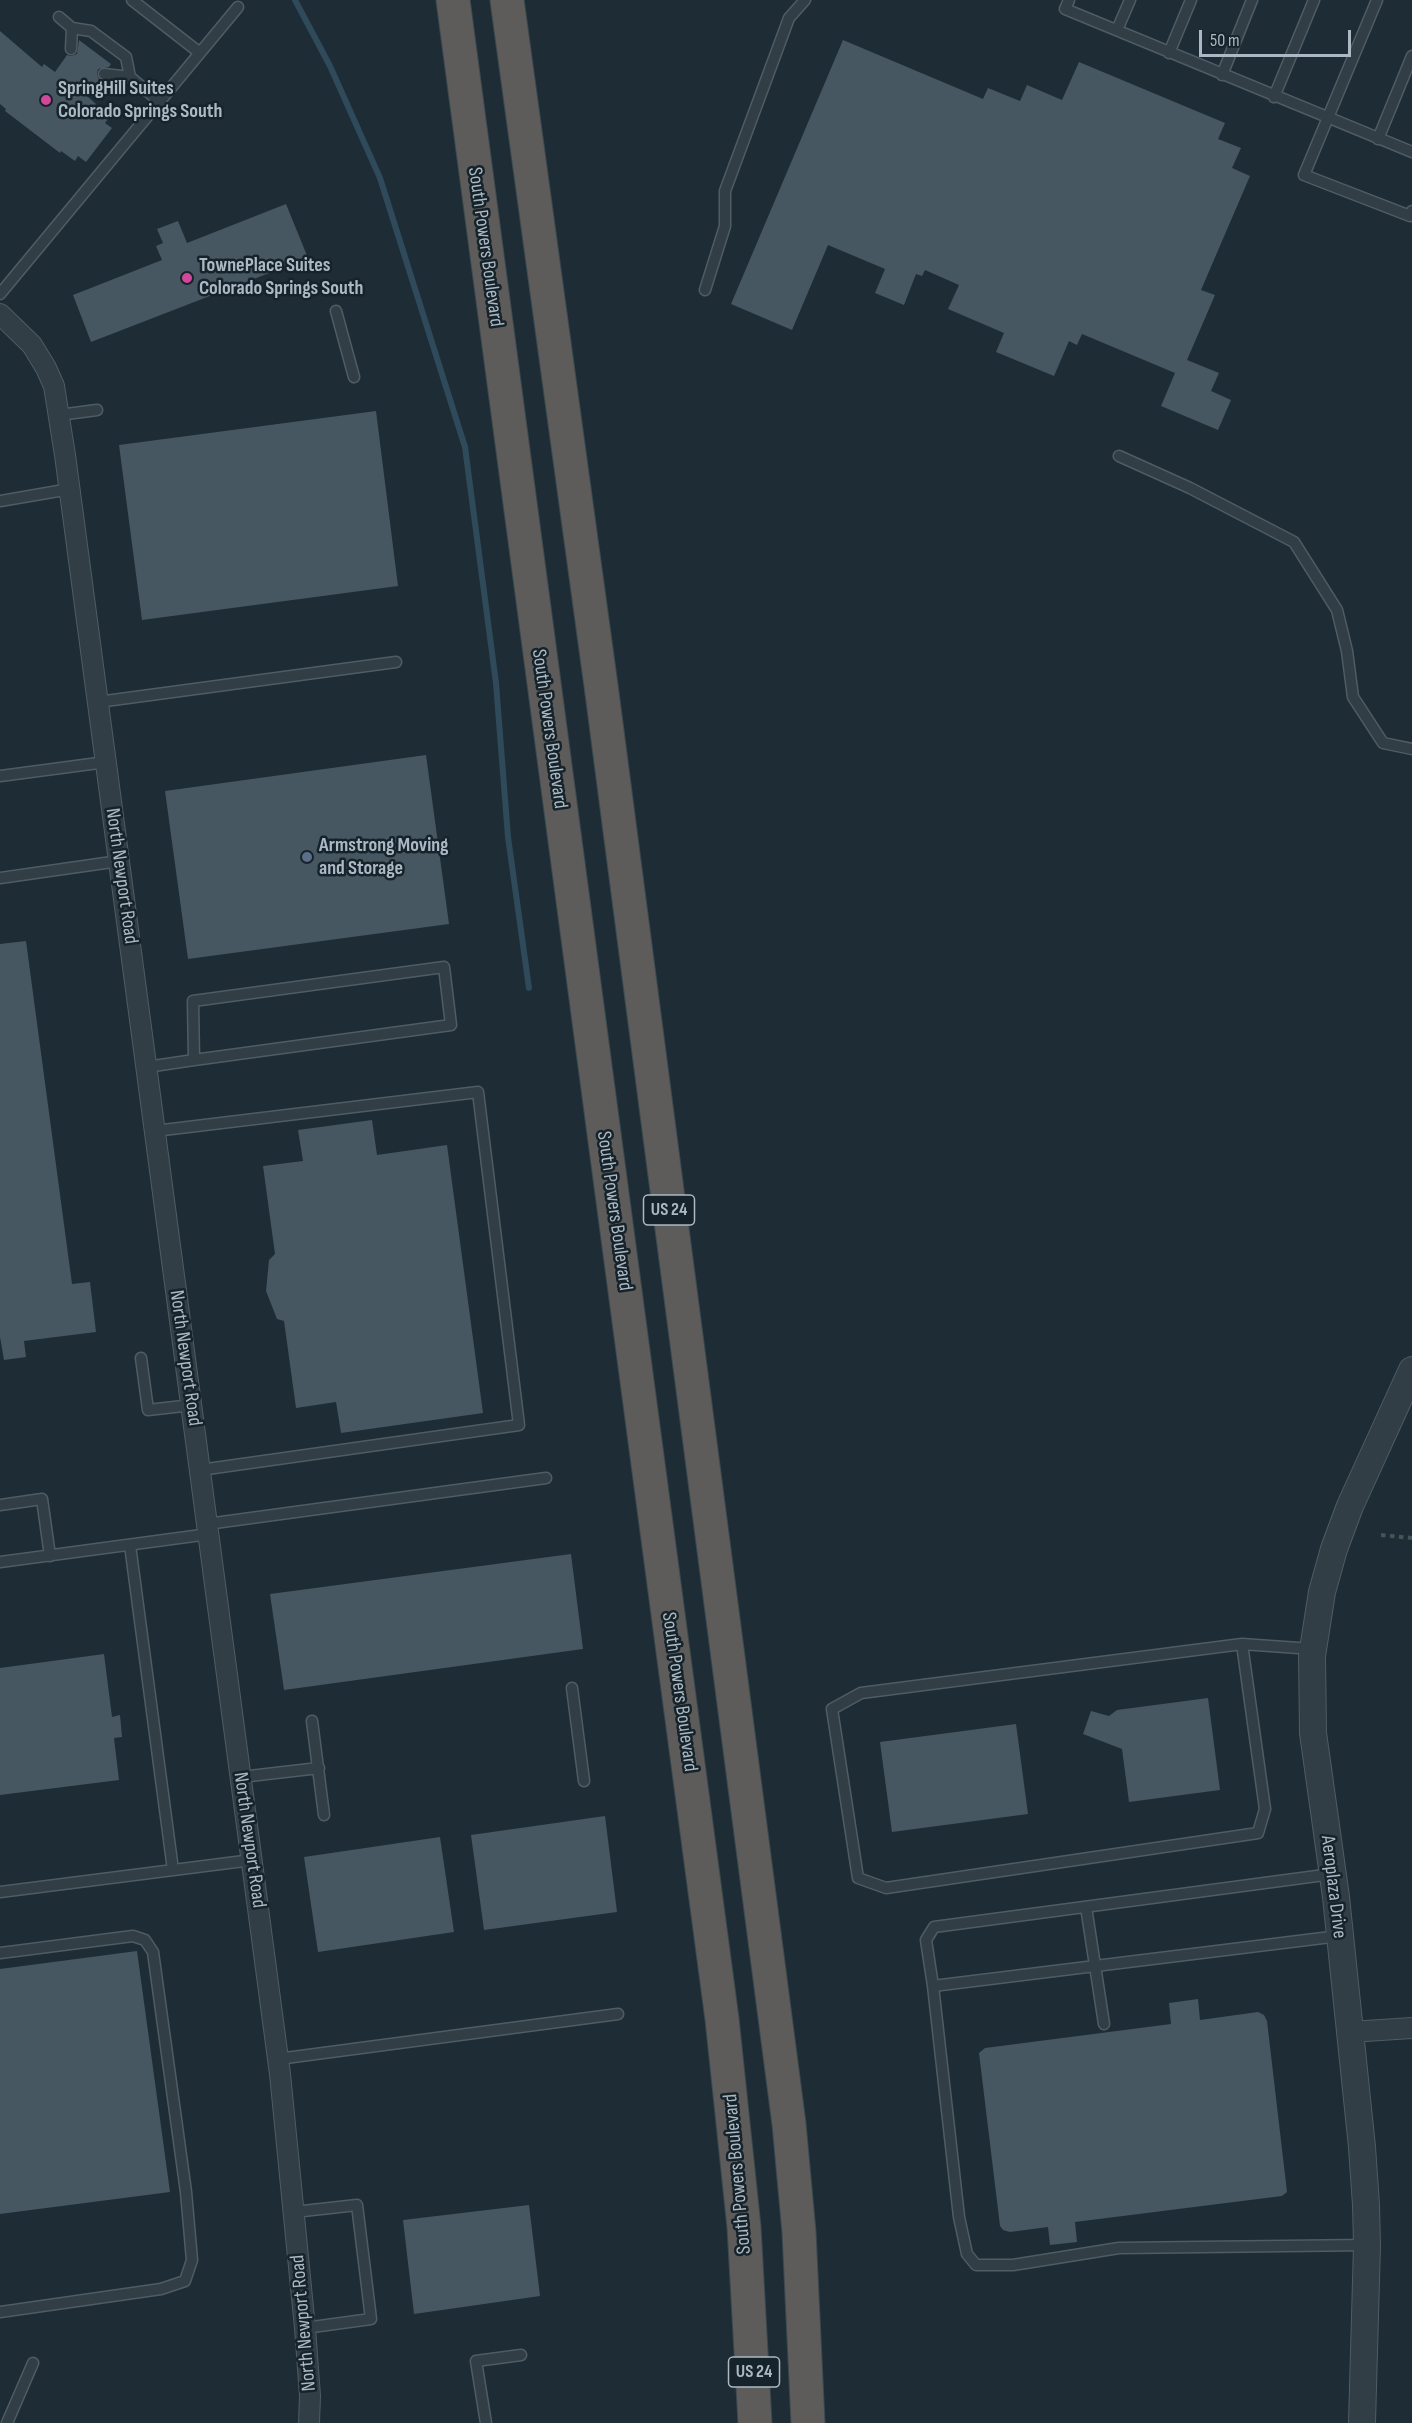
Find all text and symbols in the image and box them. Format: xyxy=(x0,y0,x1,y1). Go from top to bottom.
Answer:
scale bar xyxy=(1202,18,1354,56)
text: 50 m xyxy=(1210,30,1240,51)
place label: SpringHill Suites Colorado Springs South xyxy=(58,77,222,124)
marker: SpringHill Suites Colorado Springs South xyxy=(39,93,53,107)
street label: South Powers Boulevard xyxy=(462,166,508,328)
place label: TownePlace Suites Colorado Springs South xyxy=(199,254,363,301)
marker: TownePlace Suites Colorado Springs South xyxy=(180,271,194,285)
street label: South Powers Boulevard xyxy=(526,648,572,810)
street label: North Newport Road xyxy=(100,807,142,945)
place label: Armstrong Moving and Storage xyxy=(319,834,449,881)
marker: Armstrong Moving and Storage xyxy=(300,850,314,864)
street label: South Powers Boulevard xyxy=(591,1130,637,1292)
road number: US 24 xyxy=(644,1195,694,1225)
street label: North Newport Road xyxy=(164,1289,206,1427)
street label: South Powers Boulevard xyxy=(656,1611,702,1773)
street label: North Newport Road xyxy=(228,1771,270,1909)
street label: Aeroplaza Drive xyxy=(1315,1834,1351,1940)
street label: South Powers Boulevard xyxy=(719,2093,757,2255)
street label: North Newport Road xyxy=(286,2254,322,2392)
road number: US 24 xyxy=(728,2357,780,2387)

